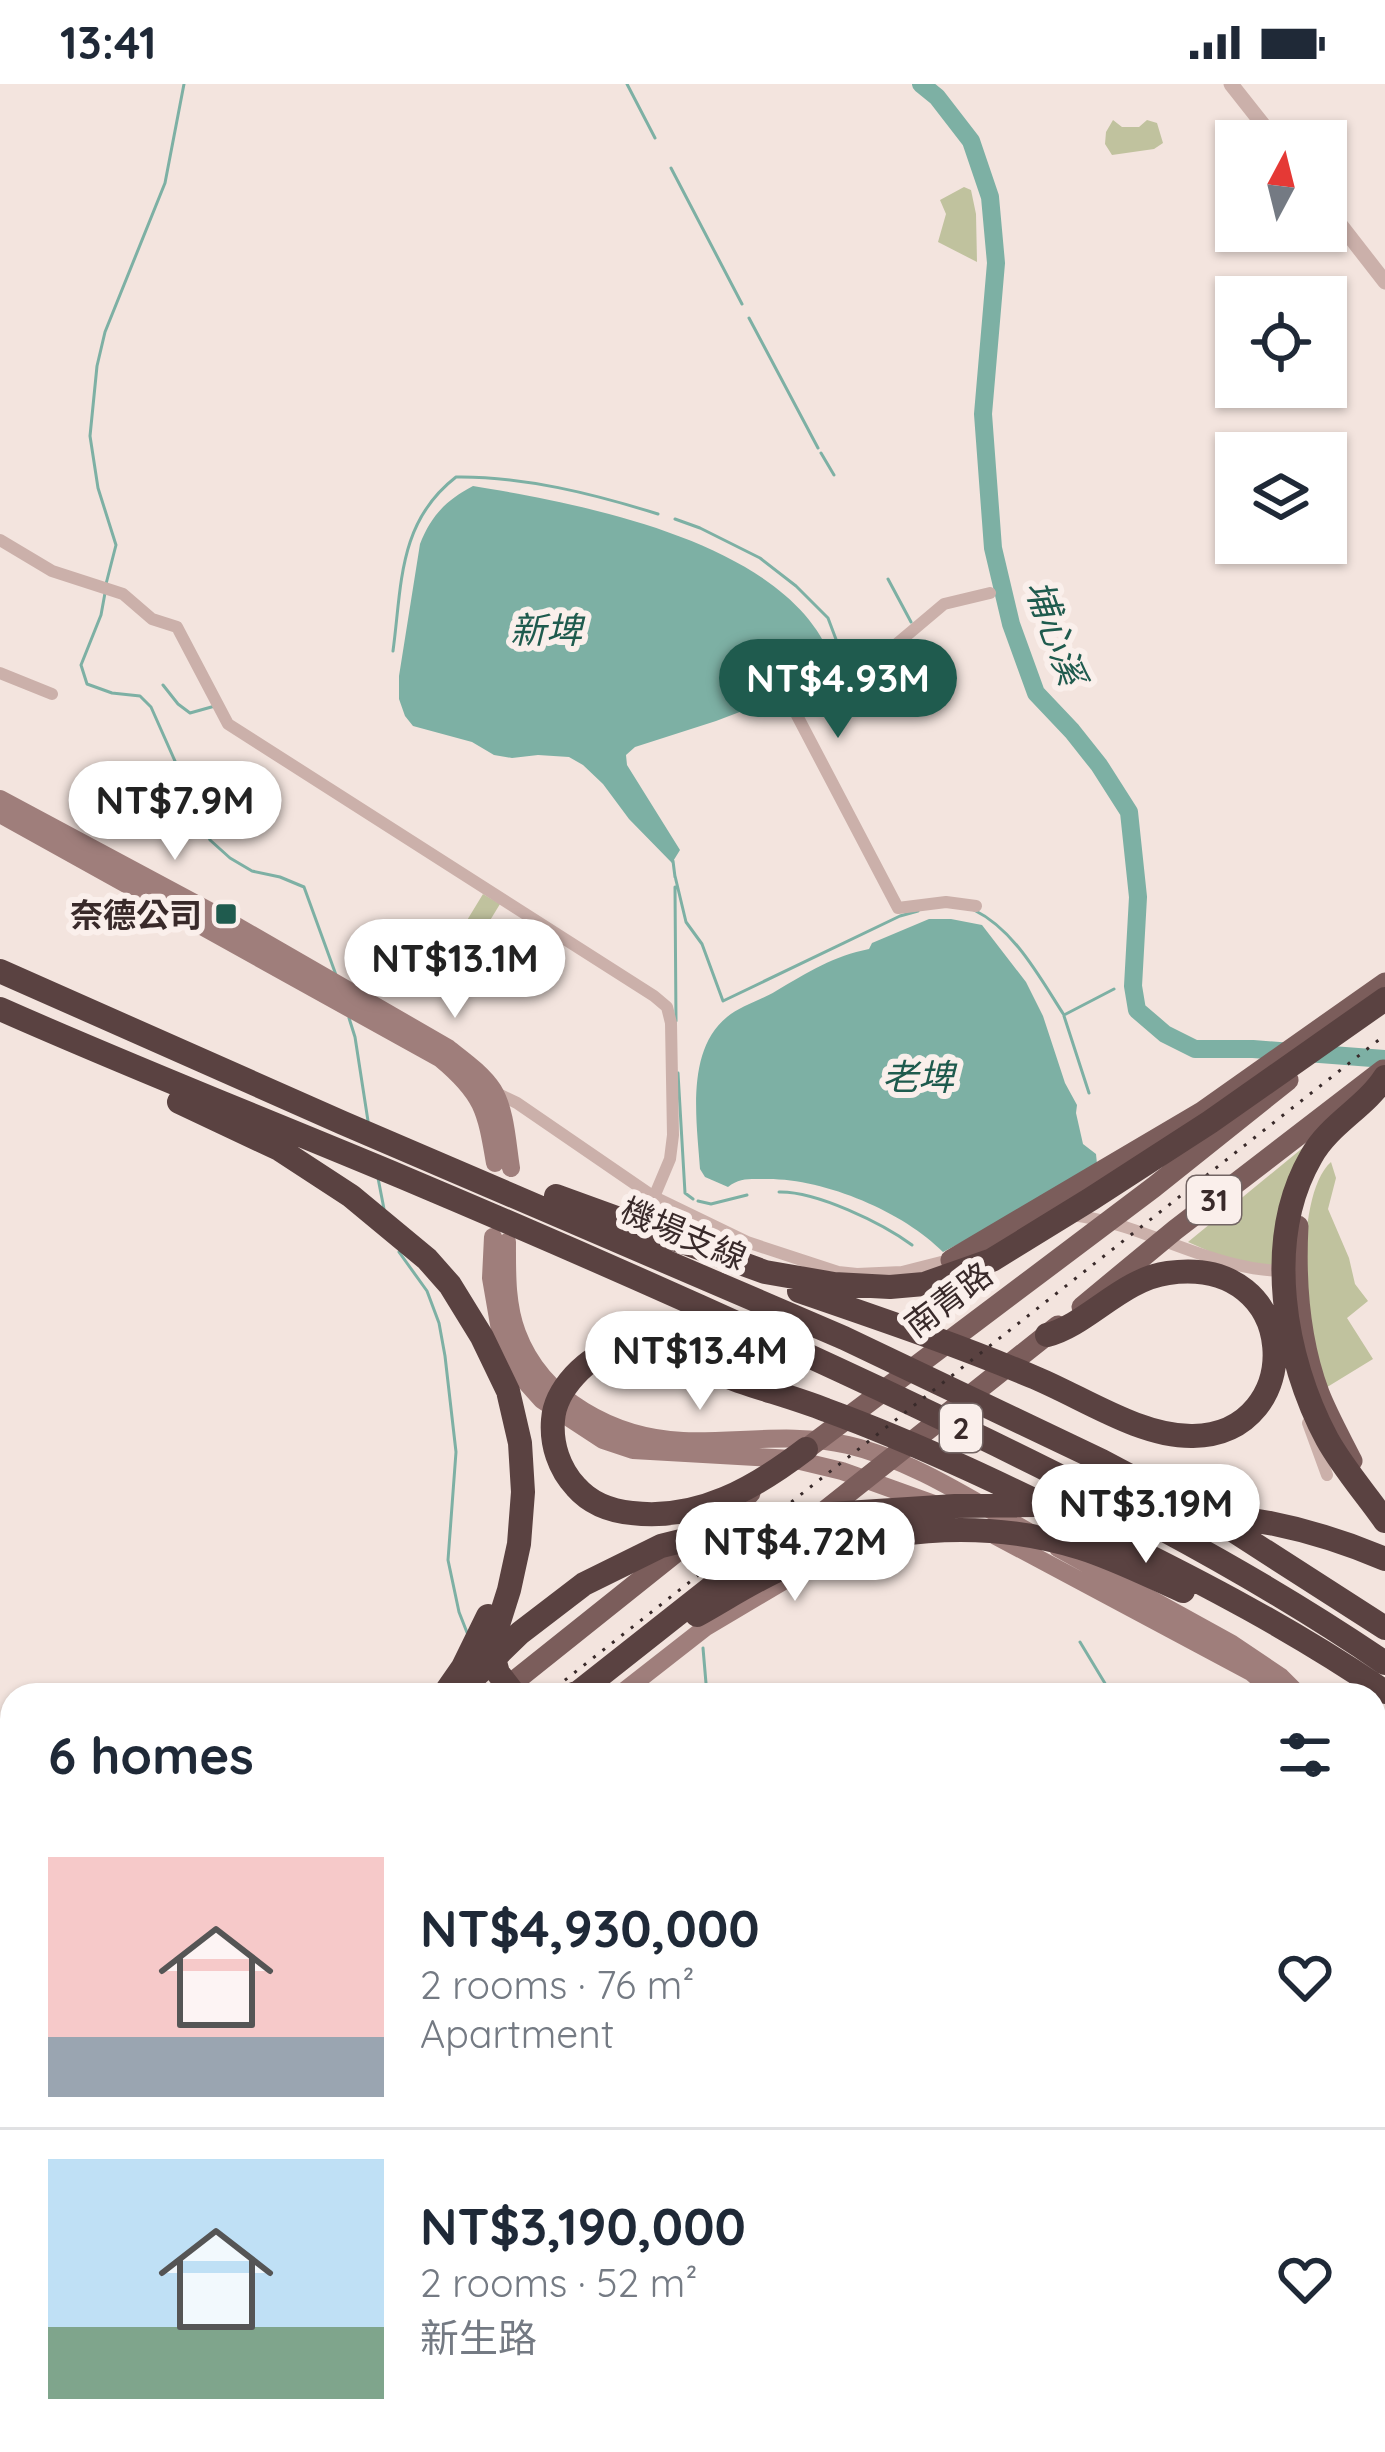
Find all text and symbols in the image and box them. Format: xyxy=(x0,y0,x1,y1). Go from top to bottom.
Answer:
text: 13:41 xyxy=(60,14,157,70)
north arrow xyxy=(1215,120,1347,252)
map controls xyxy=(1215,120,1347,564)
button: locate xyxy=(1215,276,1347,408)
button: layers xyxy=(1215,432,1347,564)
water label: 埔心溪 xyxy=(1016,574,1097,695)
water label: 新埤 xyxy=(510,607,586,652)
pin: NT$4.93M xyxy=(714,639,962,741)
text: NT$4.93M xyxy=(746,653,930,702)
pin: NT$7.9M xyxy=(64,761,286,863)
text: NT$7.9M xyxy=(96,775,254,824)
place label: 奈德公司 xyxy=(70,894,202,935)
marker: 奈德公司 xyxy=(213,901,239,927)
pin: NT$13.1M xyxy=(331,919,579,1021)
text: NT$13.1M xyxy=(371,933,539,982)
water label: 老埤 xyxy=(882,1054,958,1099)
road number: 31 xyxy=(1187,1176,1241,1224)
street label: 機場支線 xyxy=(615,1188,753,1278)
street label: 南青路 xyxy=(896,1253,1000,1345)
pin: NT$13.4M xyxy=(576,1311,824,1413)
text: NT$13.4M xyxy=(612,1325,788,1374)
road number: 2 xyxy=(940,1404,982,1452)
pin: NT$3.19M xyxy=(1022,1464,1270,1566)
text: NT$3.19M xyxy=(1059,1478,1233,1527)
pin: NT$4.72M xyxy=(671,1502,919,1604)
text: NT$4.72M xyxy=(703,1516,887,1565)
icon: filters xyxy=(1272,1722,1338,1788)
text: 6 homes xyxy=(48,1723,254,1787)
text: NT$4,930,000 xyxy=(420,1896,760,1960)
icon: home xyxy=(144,1905,288,2049)
icon: heart xyxy=(1272,1944,1338,2010)
text: 2 rooms · 76 m² xyxy=(420,1960,695,2009)
text: Apartment xyxy=(420,2009,614,2058)
text: NT$3,190,000 xyxy=(420,2194,746,2258)
icon: home xyxy=(144,2207,288,2351)
icon: heart xyxy=(1272,2246,1338,2312)
text: 2 rooms · 52 m² xyxy=(420,2258,698,2307)
text: 新生路 xyxy=(420,2313,537,2362)

